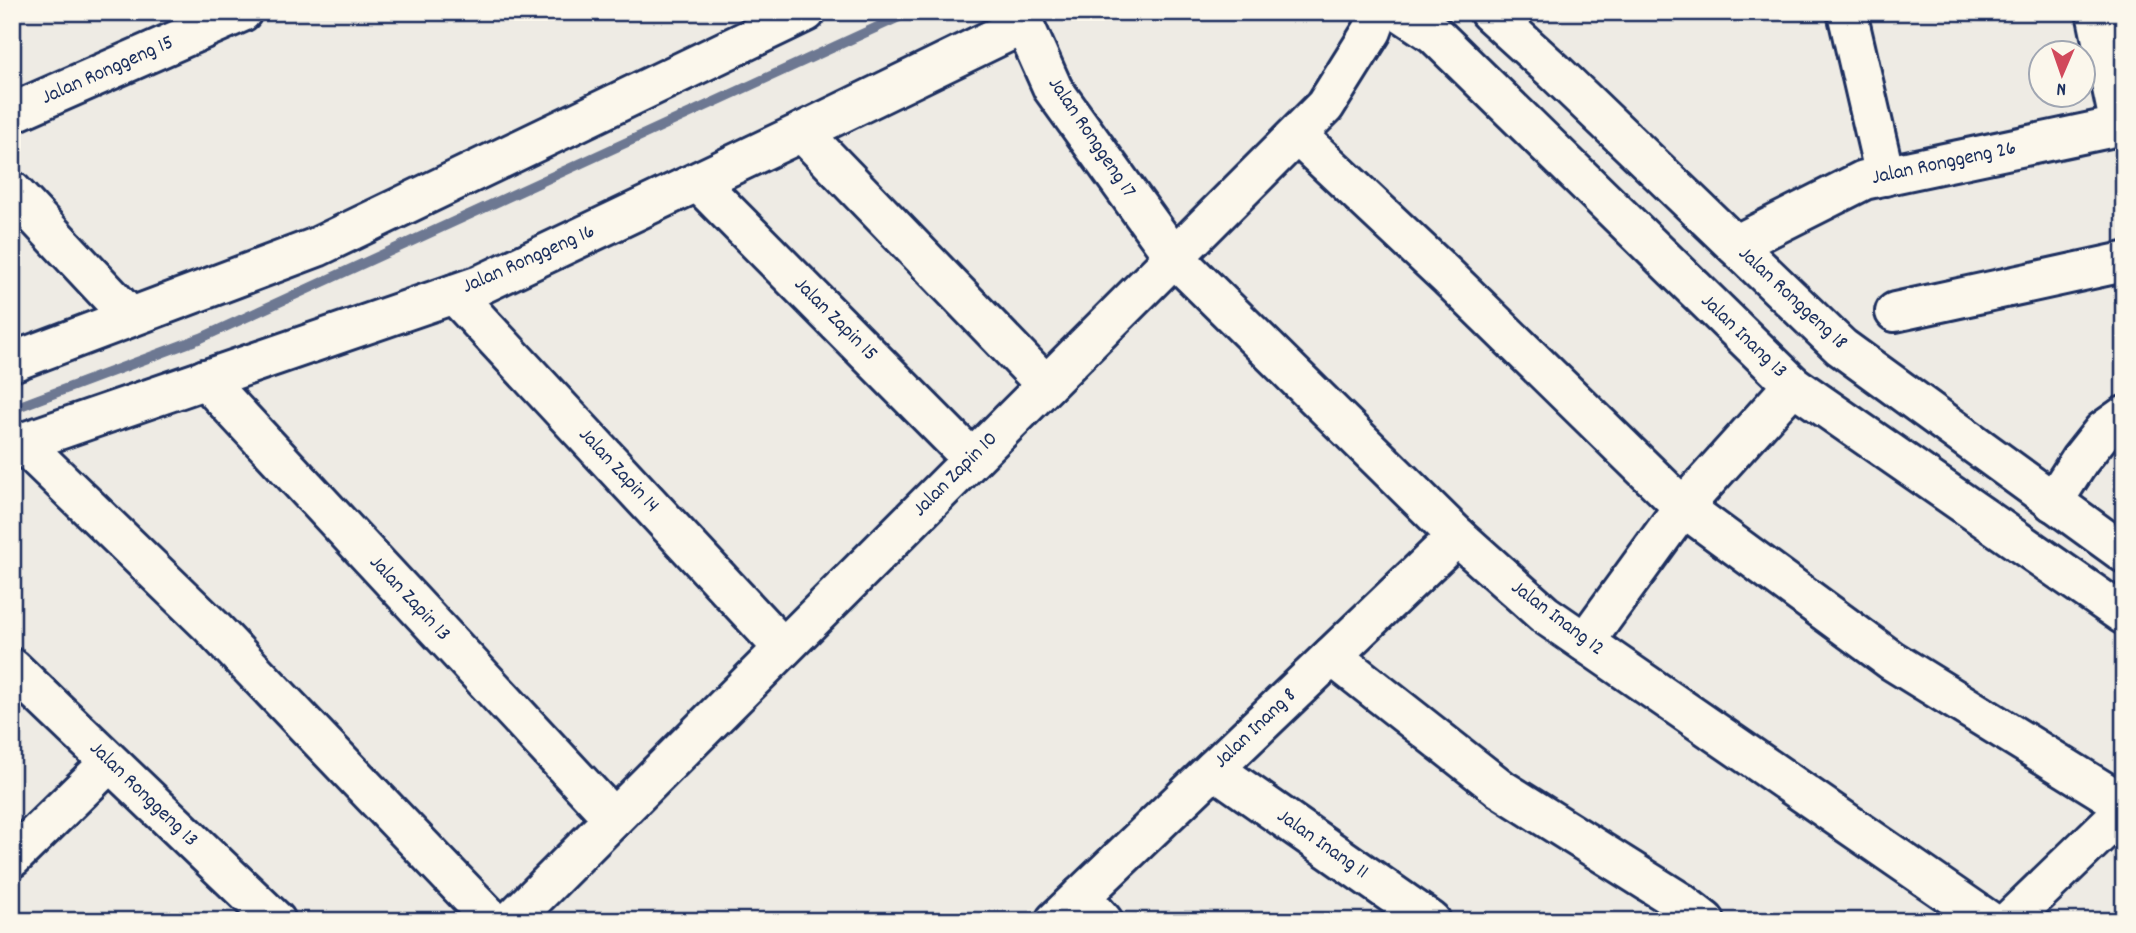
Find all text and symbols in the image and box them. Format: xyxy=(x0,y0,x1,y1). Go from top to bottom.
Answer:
street label: Jalan Ronggeng 15 xyxy=(37,28,179,114)
north arrow xyxy=(2028,38,2098,108)
street label: Jalan Ronggeng 17 xyxy=(1039,72,1143,204)
text: N xyxy=(2056,74,2067,101)
street label: Jalan Ronggeng 26 xyxy=(1869,134,2019,194)
street label: Jalan Ronggeng 16 xyxy=(458,217,600,303)
street label: Jalan Ronggeng 18 xyxy=(1730,240,1854,358)
street label: Jalan Zapin 15 xyxy=(786,271,884,369)
street label: Jalan Inang 13 xyxy=(1693,288,1793,386)
street label: Jalan Zapin 14 xyxy=(570,422,666,520)
street label: Jalan Zapin 10 xyxy=(906,425,1006,525)
street label: Jalan Zapin 13 xyxy=(361,549,457,649)
street label: Jalan Inang 12 xyxy=(1504,574,1610,664)
street label: Jalan Inang 8 xyxy=(1208,682,1304,776)
street label: Jalan Ronggeng 13 xyxy=(82,735,204,855)
street label: Jalan Inang 11 xyxy=(1270,802,1374,888)

